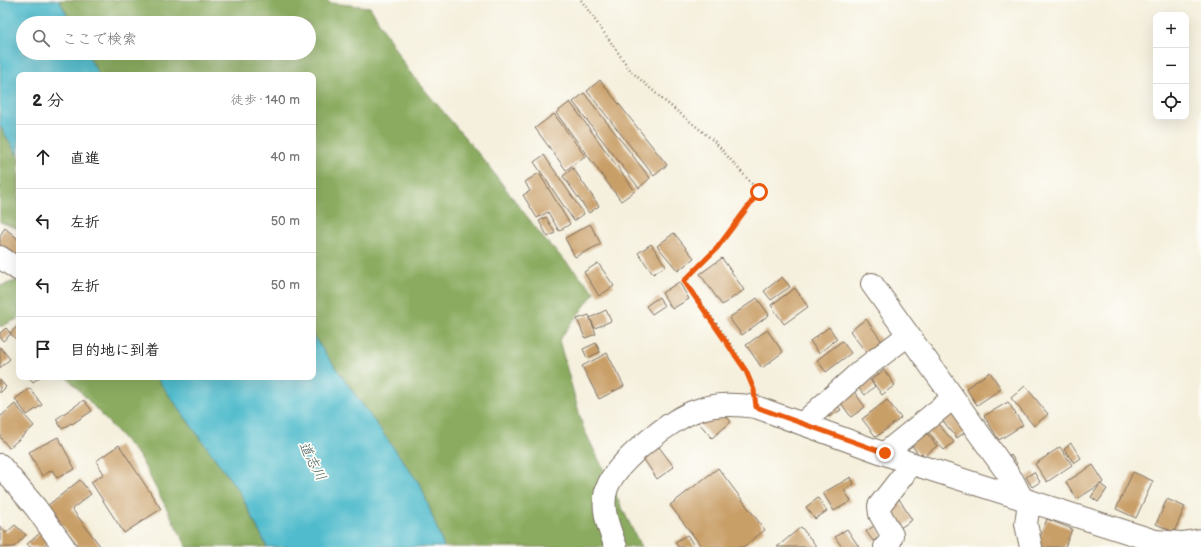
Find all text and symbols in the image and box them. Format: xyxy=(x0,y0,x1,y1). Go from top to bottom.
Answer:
map controls xyxy=(1153,12,1189,120)
button: + xyxy=(1153,12,1189,48)
search box xyxy=(16,16,316,60)
icon: search xyxy=(30,27,52,49)
text: ここで検索 xyxy=(62,30,137,49)
button: − xyxy=(1153,48,1189,84)
button: locate xyxy=(1153,84,1189,120)
text: 2 分 xyxy=(32,91,64,111)
text: 徒歩 · 140 m xyxy=(231,92,300,108)
icon: ahead xyxy=(32,146,54,168)
text: 直進 xyxy=(70,149,100,168)
text: 40 m xyxy=(270,149,300,165)
route start xyxy=(750,183,768,201)
icon: left xyxy=(32,210,54,232)
text: 左折 xyxy=(70,213,100,232)
text: 50 m xyxy=(271,213,300,229)
icon: left xyxy=(32,274,54,296)
text: 左折 xyxy=(70,277,100,296)
text: 50 m xyxy=(271,277,300,293)
icon: arrive xyxy=(32,338,54,360)
text: 目的地に到着 xyxy=(70,341,160,360)
water label: 道志川 xyxy=(295,439,330,484)
route end xyxy=(876,444,894,462)

